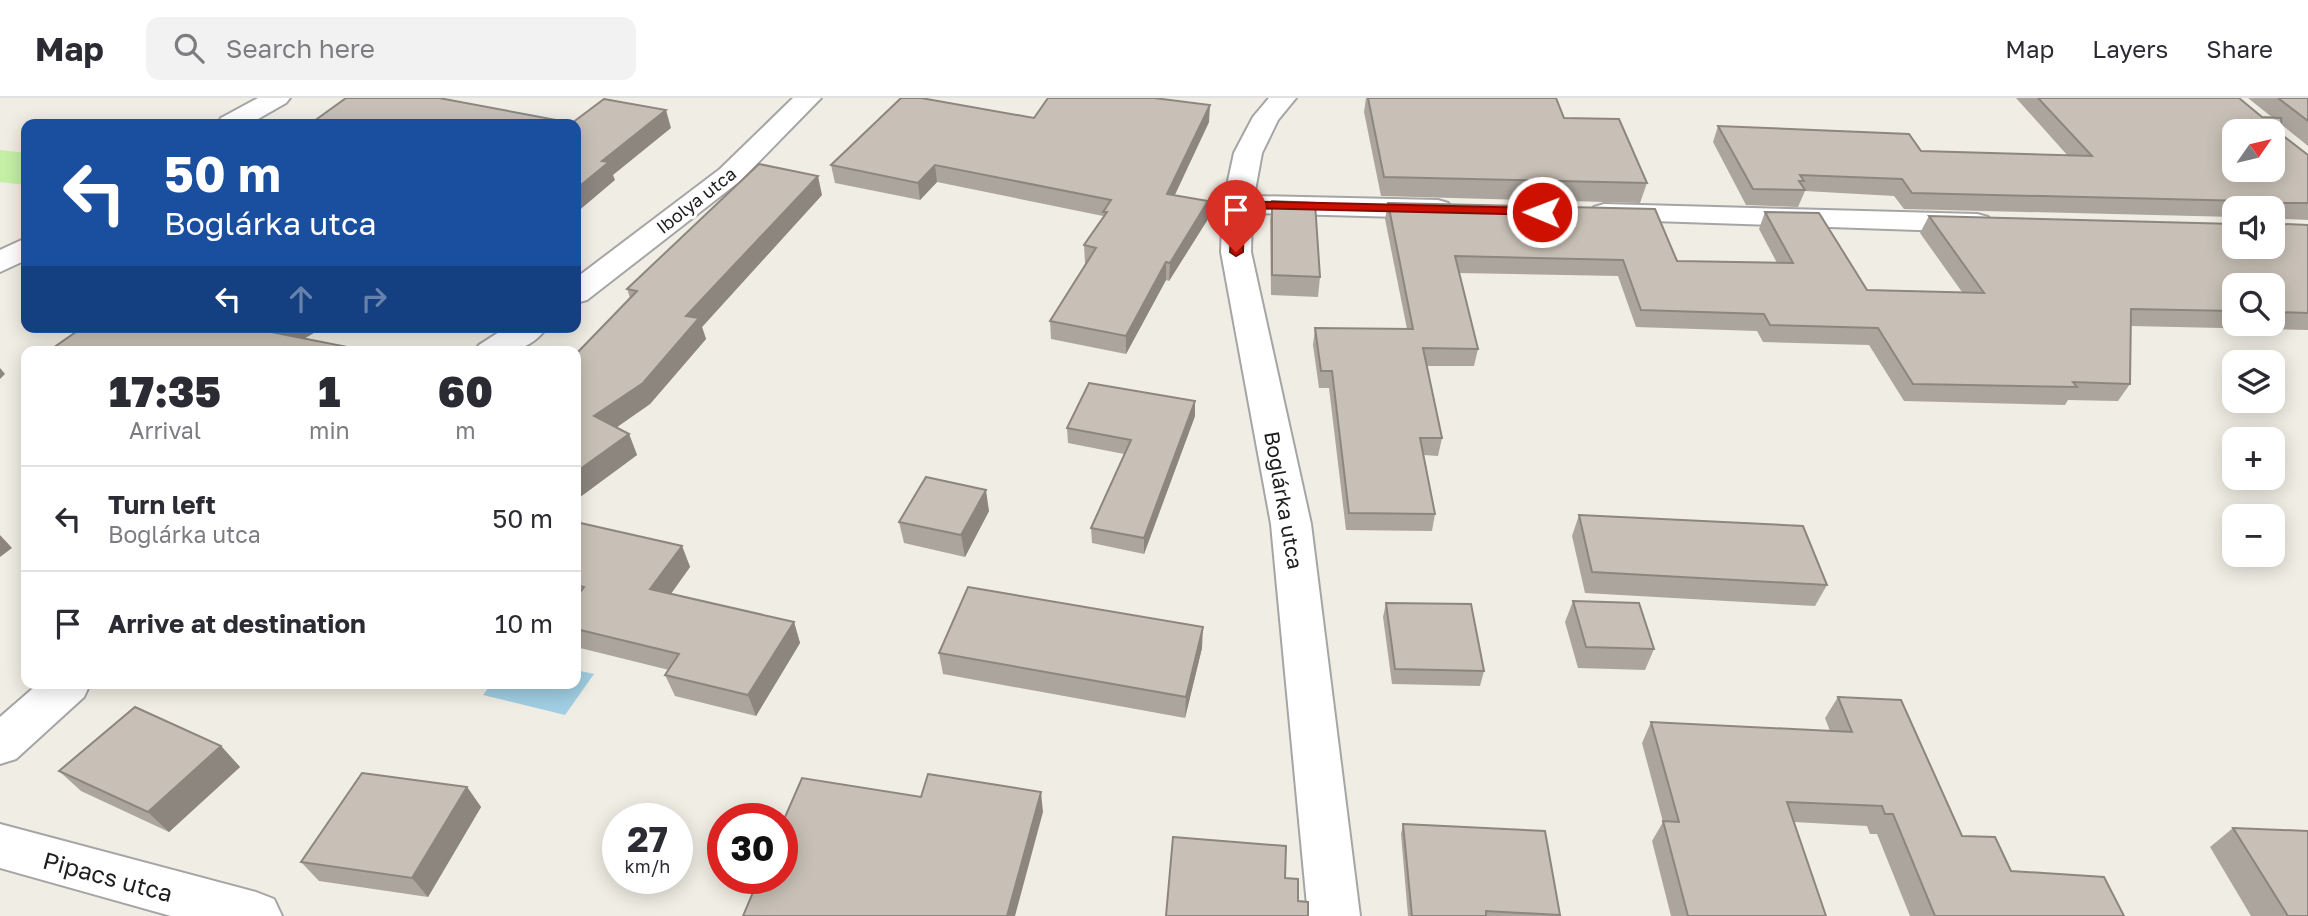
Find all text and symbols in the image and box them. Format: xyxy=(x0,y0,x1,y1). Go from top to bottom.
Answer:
search box xyxy=(146,17,636,80)
text: Map xyxy=(35,29,104,68)
icon: search xyxy=(170,29,208,67)
text: Search here xyxy=(226,33,375,64)
text: Map xyxy=(2005,34,2054,63)
text: Layers xyxy=(2092,34,2168,63)
text: Share xyxy=(2206,34,2273,63)
north arrow xyxy=(2222,119,2286,182)
map controls xyxy=(2222,119,2285,567)
text: 50 m xyxy=(164,144,281,203)
icon: left xyxy=(49,147,140,238)
street label: Ibolya utca xyxy=(652,162,740,238)
position arrow xyxy=(1505,175,1579,249)
pin xyxy=(1206,180,1266,252)
icon: arrive xyxy=(1217,191,1255,229)
button: sound xyxy=(2222,196,2285,259)
text: Boglárka utca xyxy=(164,204,377,242)
button: search xyxy=(2222,273,2285,336)
icon: left xyxy=(209,280,247,318)
icon: ahead xyxy=(282,280,320,318)
icon: right xyxy=(355,280,393,318)
button: layers xyxy=(2222,350,2285,413)
text: 17:35 xyxy=(109,366,221,416)
text: 1 xyxy=(318,366,341,416)
text: 60 xyxy=(438,366,493,416)
text: Arrival xyxy=(129,416,201,444)
text: min xyxy=(309,416,350,444)
text: m xyxy=(455,416,476,444)
button: + xyxy=(2222,427,2285,490)
street label: Boglárka utca xyxy=(1259,429,1309,571)
text: Turn left xyxy=(108,489,216,520)
icon: left xyxy=(49,500,87,538)
text: 50 m xyxy=(492,503,553,534)
button: − xyxy=(2222,504,2285,567)
text: Boglárka utca xyxy=(108,520,261,548)
icon: arrive xyxy=(49,605,87,643)
text: Arrive at destination xyxy=(108,608,366,639)
text: 10 m xyxy=(495,608,553,639)
speed limit sign: 30 xyxy=(707,803,798,894)
text: 27 xyxy=(627,818,668,860)
street label: Pipacs utca xyxy=(40,845,176,907)
text: km/h xyxy=(625,855,670,877)

